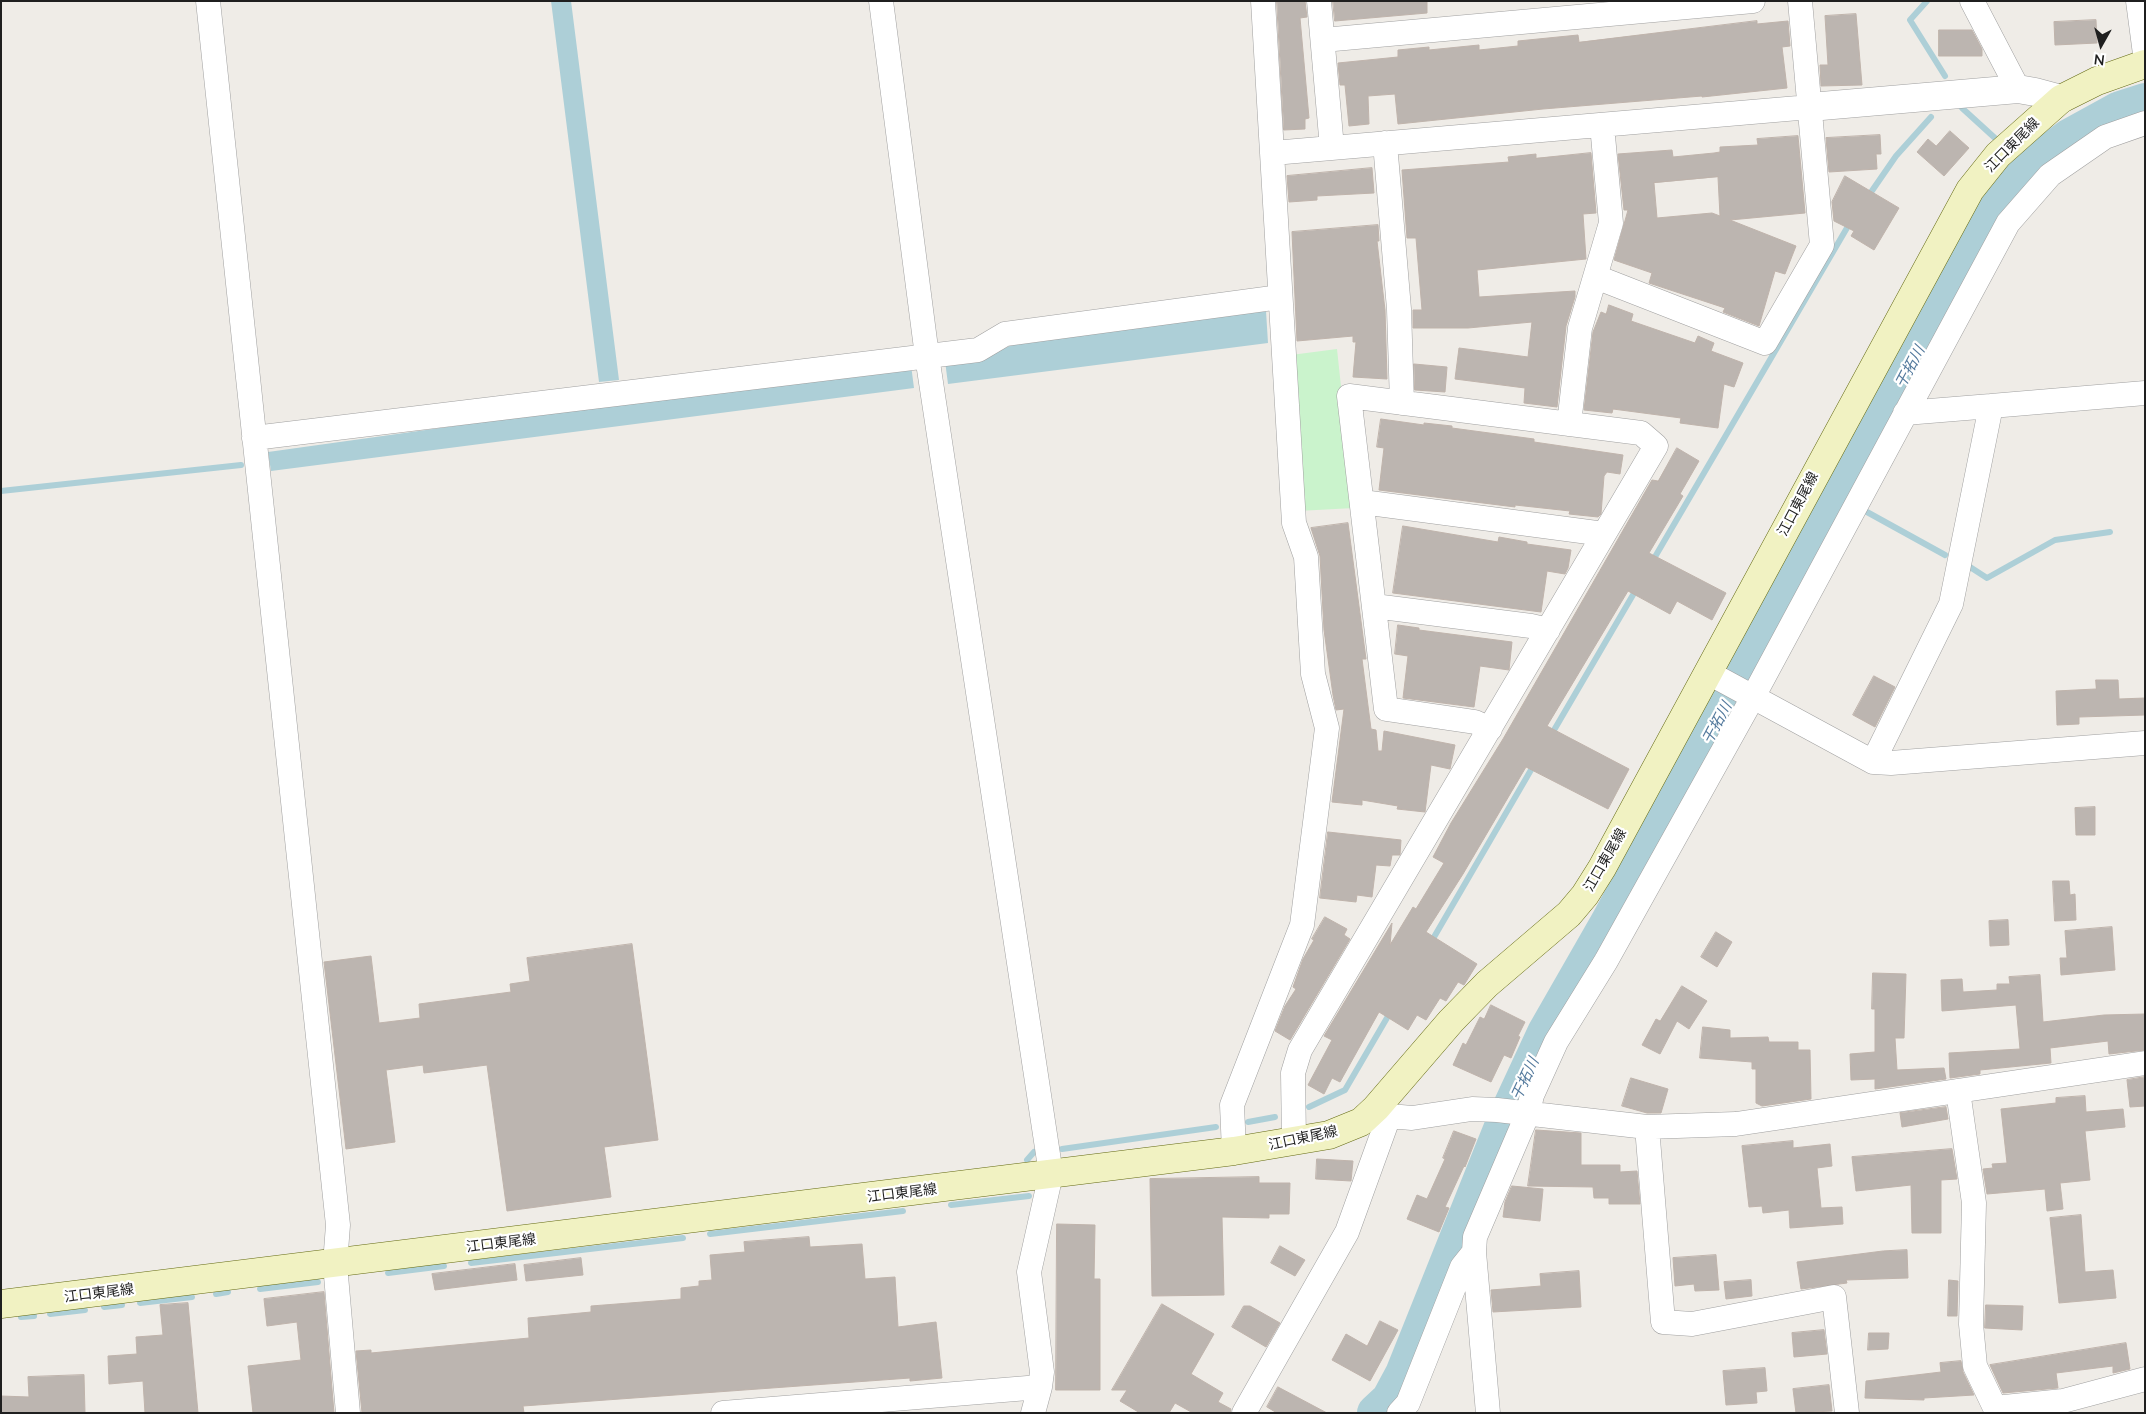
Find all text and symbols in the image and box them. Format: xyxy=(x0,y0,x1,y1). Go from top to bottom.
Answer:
north arrow xyxy=(2076,20,2126,70)
text: N xyxy=(2093,51,2106,69)
street label: 江口東尾線 xyxy=(1981,114,2043,176)
water label: 干拓川 xyxy=(1891,343,1929,391)
street label: 江口東尾線 xyxy=(1774,469,1822,539)
water label: 干拓川 xyxy=(1698,699,1736,747)
street label: 江口東尾線 xyxy=(1580,825,1630,895)
water label: 干拓川 xyxy=(1507,1055,1543,1103)
street label: 江口東尾線 xyxy=(1267,1123,1339,1153)
street label: 江口東尾線 xyxy=(866,1180,938,1206)
street label: 江口東尾線 xyxy=(465,1230,537,1256)
street label: 江口東尾線 xyxy=(63,1280,135,1306)

